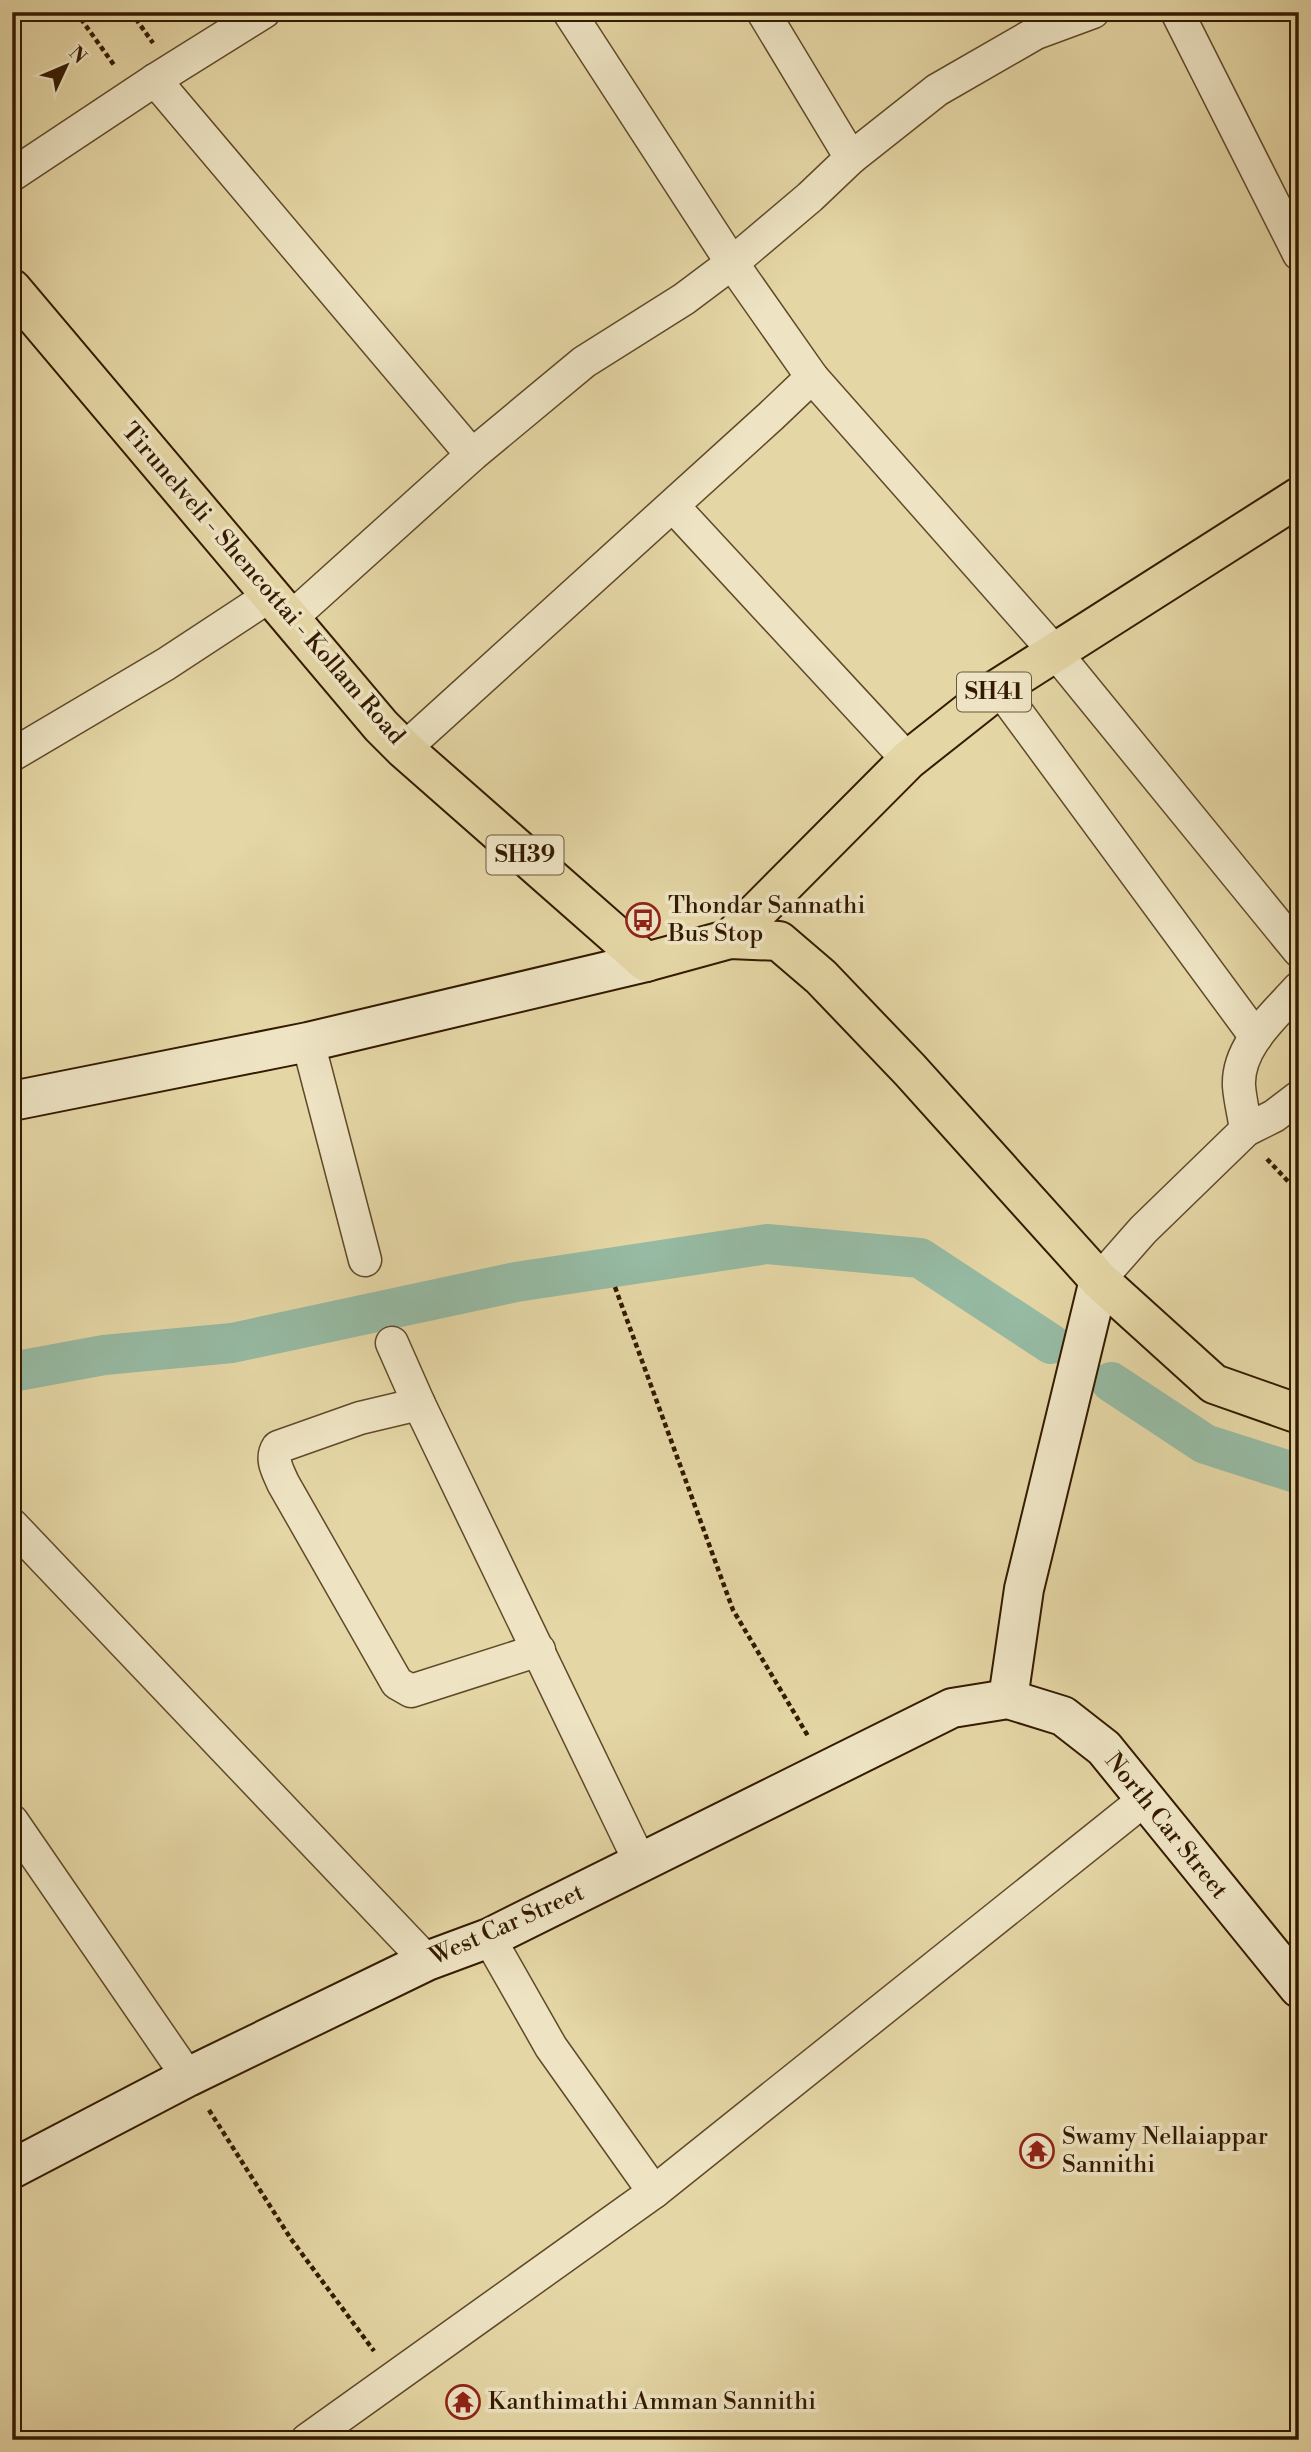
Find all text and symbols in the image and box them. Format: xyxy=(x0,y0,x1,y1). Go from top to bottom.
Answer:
north arrow xyxy=(32,32,102,102)
text: N xyxy=(64,41,91,69)
street label: Tirunelveli - Shencottai - Kollam Road xyxy=(115,417,411,751)
road number: SH41 xyxy=(957,672,1031,712)
road number: SH39 xyxy=(486,835,564,874)
place label: Thondar Sannathi Bus Stop xyxy=(667,891,865,949)
bus stop icon: Thondar Sannathi Bus Stop xyxy=(624,901,662,939)
street label: North Car Street xyxy=(1098,1747,1234,1905)
street label: West Car Street xyxy=(424,1877,589,1973)
place label: Swamy Nellaiappar Sannithi xyxy=(1062,2122,1268,2180)
temple icon: Swamy Nellaiappar Sannithi xyxy=(1018,2132,1056,2170)
temple icon: Kanthimathi Amman Sannithi xyxy=(444,2383,482,2421)
place label: Kanthimathi Amman Sannithi xyxy=(488,2387,816,2417)

